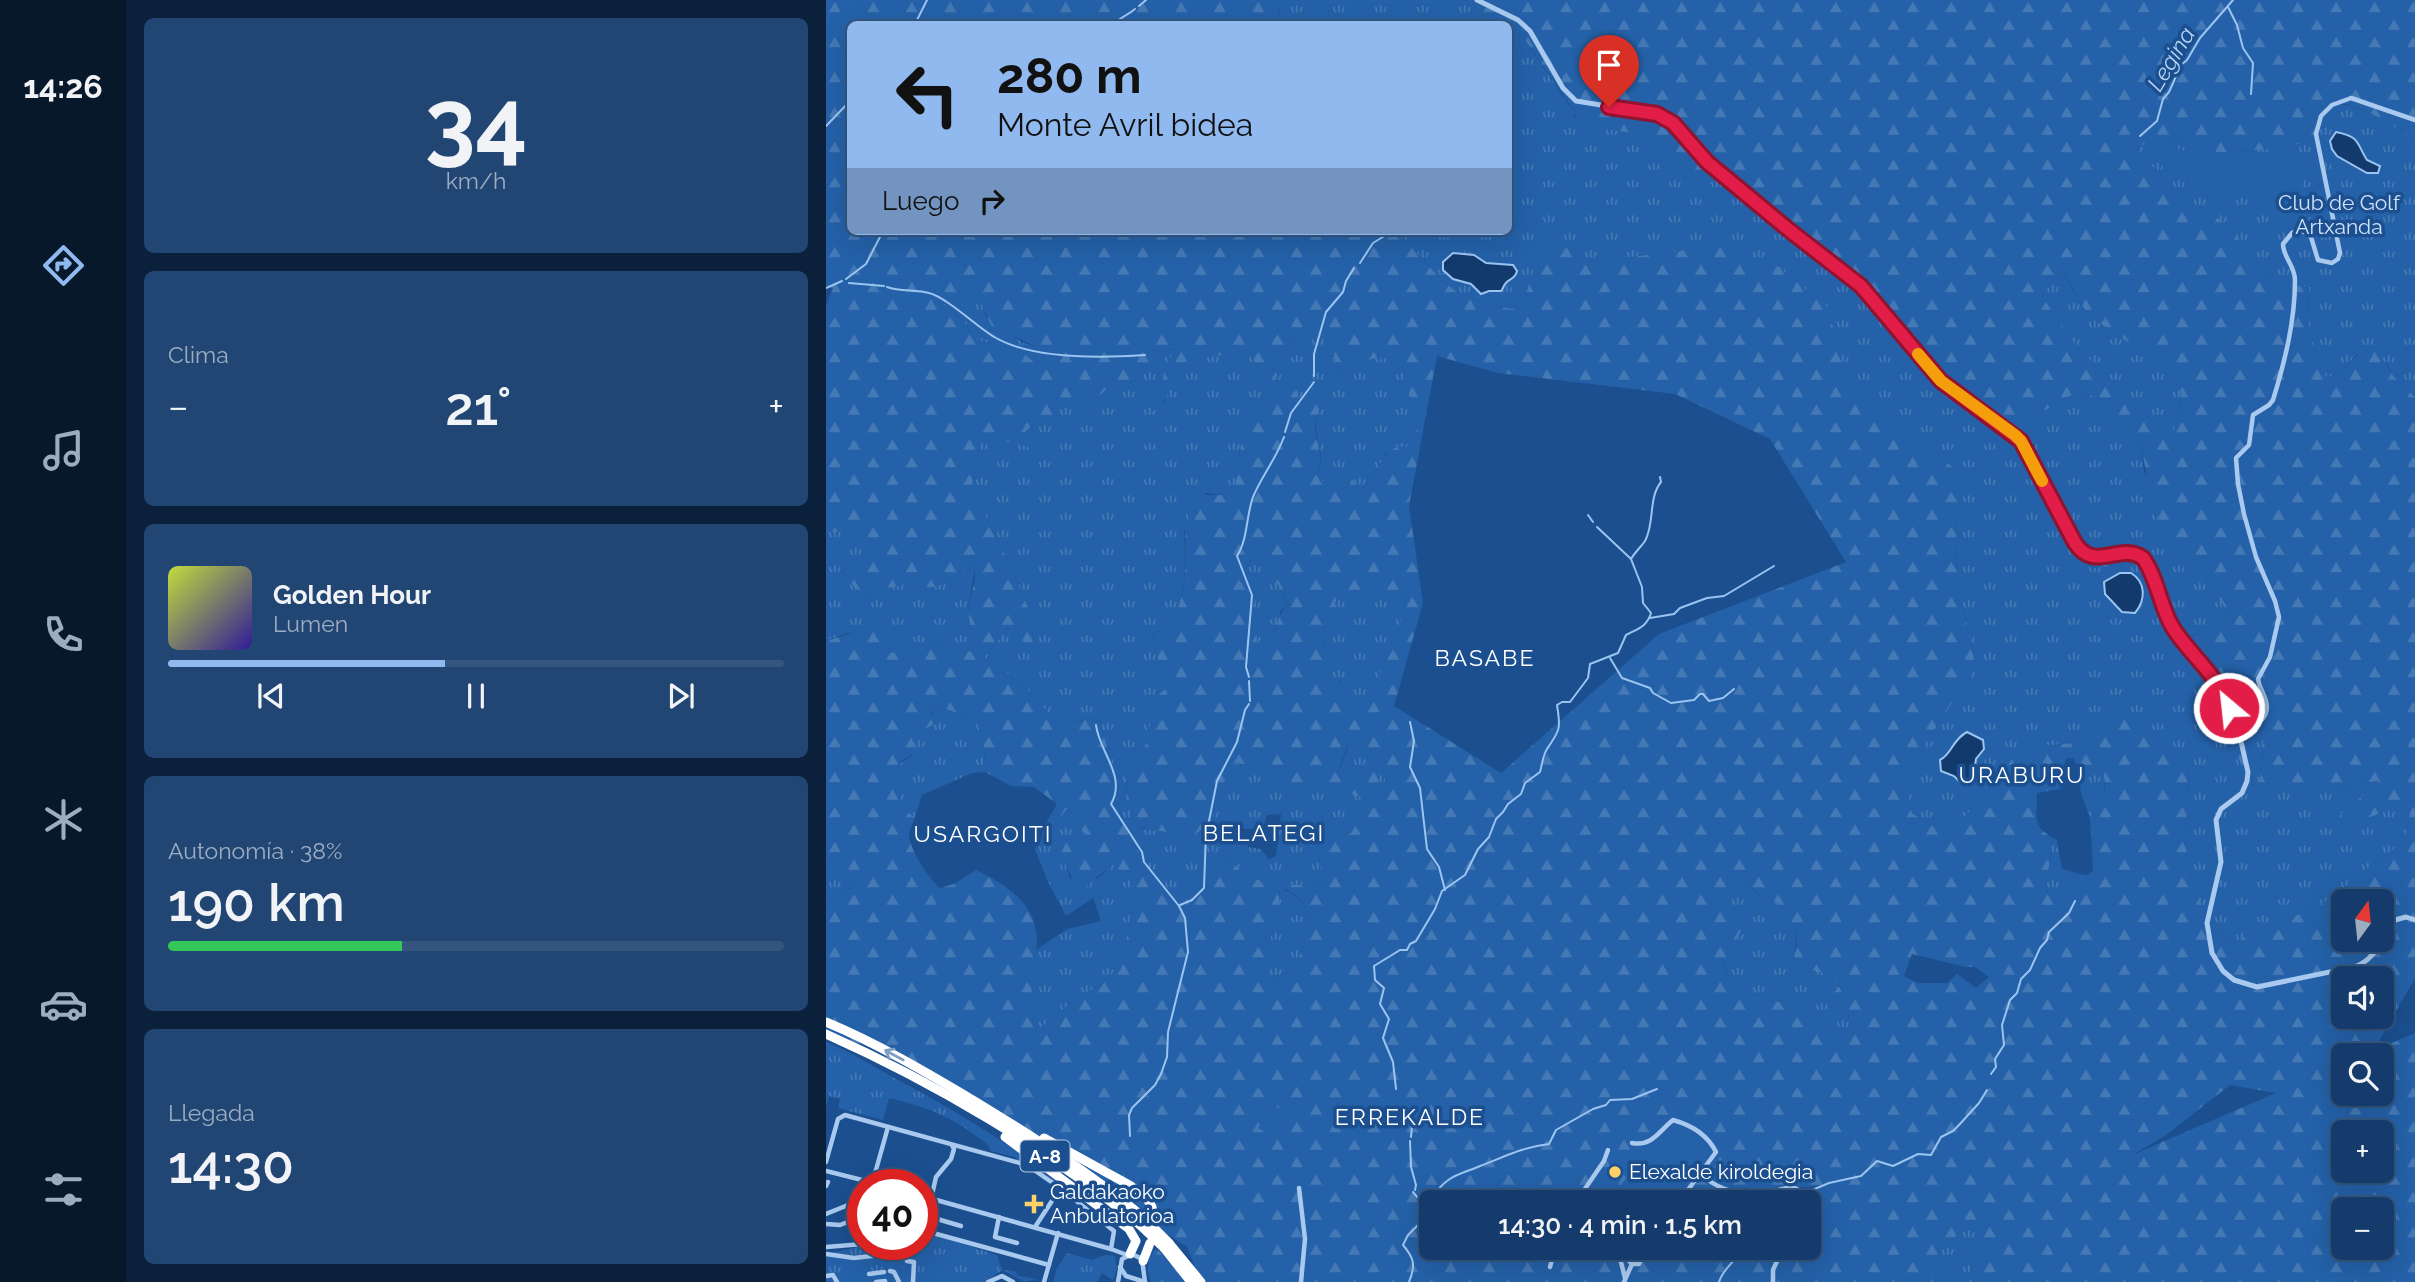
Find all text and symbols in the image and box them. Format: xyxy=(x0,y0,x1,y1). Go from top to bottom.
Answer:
water label: Legina xyxy=(2141,22,2200,96)
pin xyxy=(1579,35,1639,107)
icon: arrive xyxy=(1590,46,1628,84)
text: 280 m xyxy=(997,47,1142,104)
icon: left xyxy=(882,49,973,140)
text: 14:26 xyxy=(23,68,103,105)
text: 34 xyxy=(425,68,527,175)
text: Monte Avril bidea xyxy=(997,106,1253,143)
text: km/h xyxy=(446,167,506,194)
icon: right xyxy=(973,182,1011,220)
text: Luego xyxy=(882,186,959,216)
park label: Club de Golf Artxanda xyxy=(2278,190,2401,239)
icon: directions xyxy=(39,241,88,290)
text: Clima xyxy=(168,341,229,368)
text: 21° xyxy=(445,376,512,437)
text: − xyxy=(168,384,188,429)
text: + xyxy=(768,384,784,429)
icon: music xyxy=(39,426,88,475)
text: Golden Hour xyxy=(273,580,431,610)
icon: phone xyxy=(39,610,88,659)
text: Lumen xyxy=(273,610,348,637)
district label: BASABE xyxy=(1435,644,1535,671)
position arrow xyxy=(2192,671,2266,745)
icon: previous xyxy=(252,677,290,715)
icon: pause xyxy=(457,677,495,715)
icon: next xyxy=(662,677,700,715)
district label: URABURU xyxy=(1959,761,2085,788)
icon: climate xyxy=(39,795,88,844)
district label: BELATEGI xyxy=(1203,819,1325,846)
district label: USARGOITI xyxy=(914,820,1052,847)
text: Autonomía · 38% xyxy=(168,837,342,864)
text: 190 km xyxy=(168,872,345,933)
north arrow xyxy=(2331,889,2394,952)
map controls xyxy=(2331,889,2394,1260)
button: sound xyxy=(2331,966,2394,1029)
icon: car xyxy=(39,980,88,1029)
button: search xyxy=(2331,1043,2394,1106)
one-way arrow xyxy=(884,1048,904,1062)
text: Llegada xyxy=(168,1099,255,1126)
district label: ERREKALDE xyxy=(1335,1103,1485,1130)
button: + xyxy=(2331,1120,2394,1183)
text: 14:30 xyxy=(168,1134,294,1195)
road number: A-8 xyxy=(1020,1140,1070,1172)
place label: Elexalde kiroldegia xyxy=(1629,1159,1813,1184)
marker: Elexalde kiroldegia xyxy=(1607,1164,1623,1180)
icon: filters xyxy=(39,1165,88,1214)
speed limit sign: 40 xyxy=(847,1169,938,1260)
place label: Galdakaoko Anbulatorioa xyxy=(1050,1179,1174,1228)
marker: Galdakaoko Anbulatorioa xyxy=(1024,1194,1044,1214)
button: − xyxy=(2331,1197,2394,1260)
text: 14:30 · 4 min · 1.5 km xyxy=(1498,1210,1742,1240)

